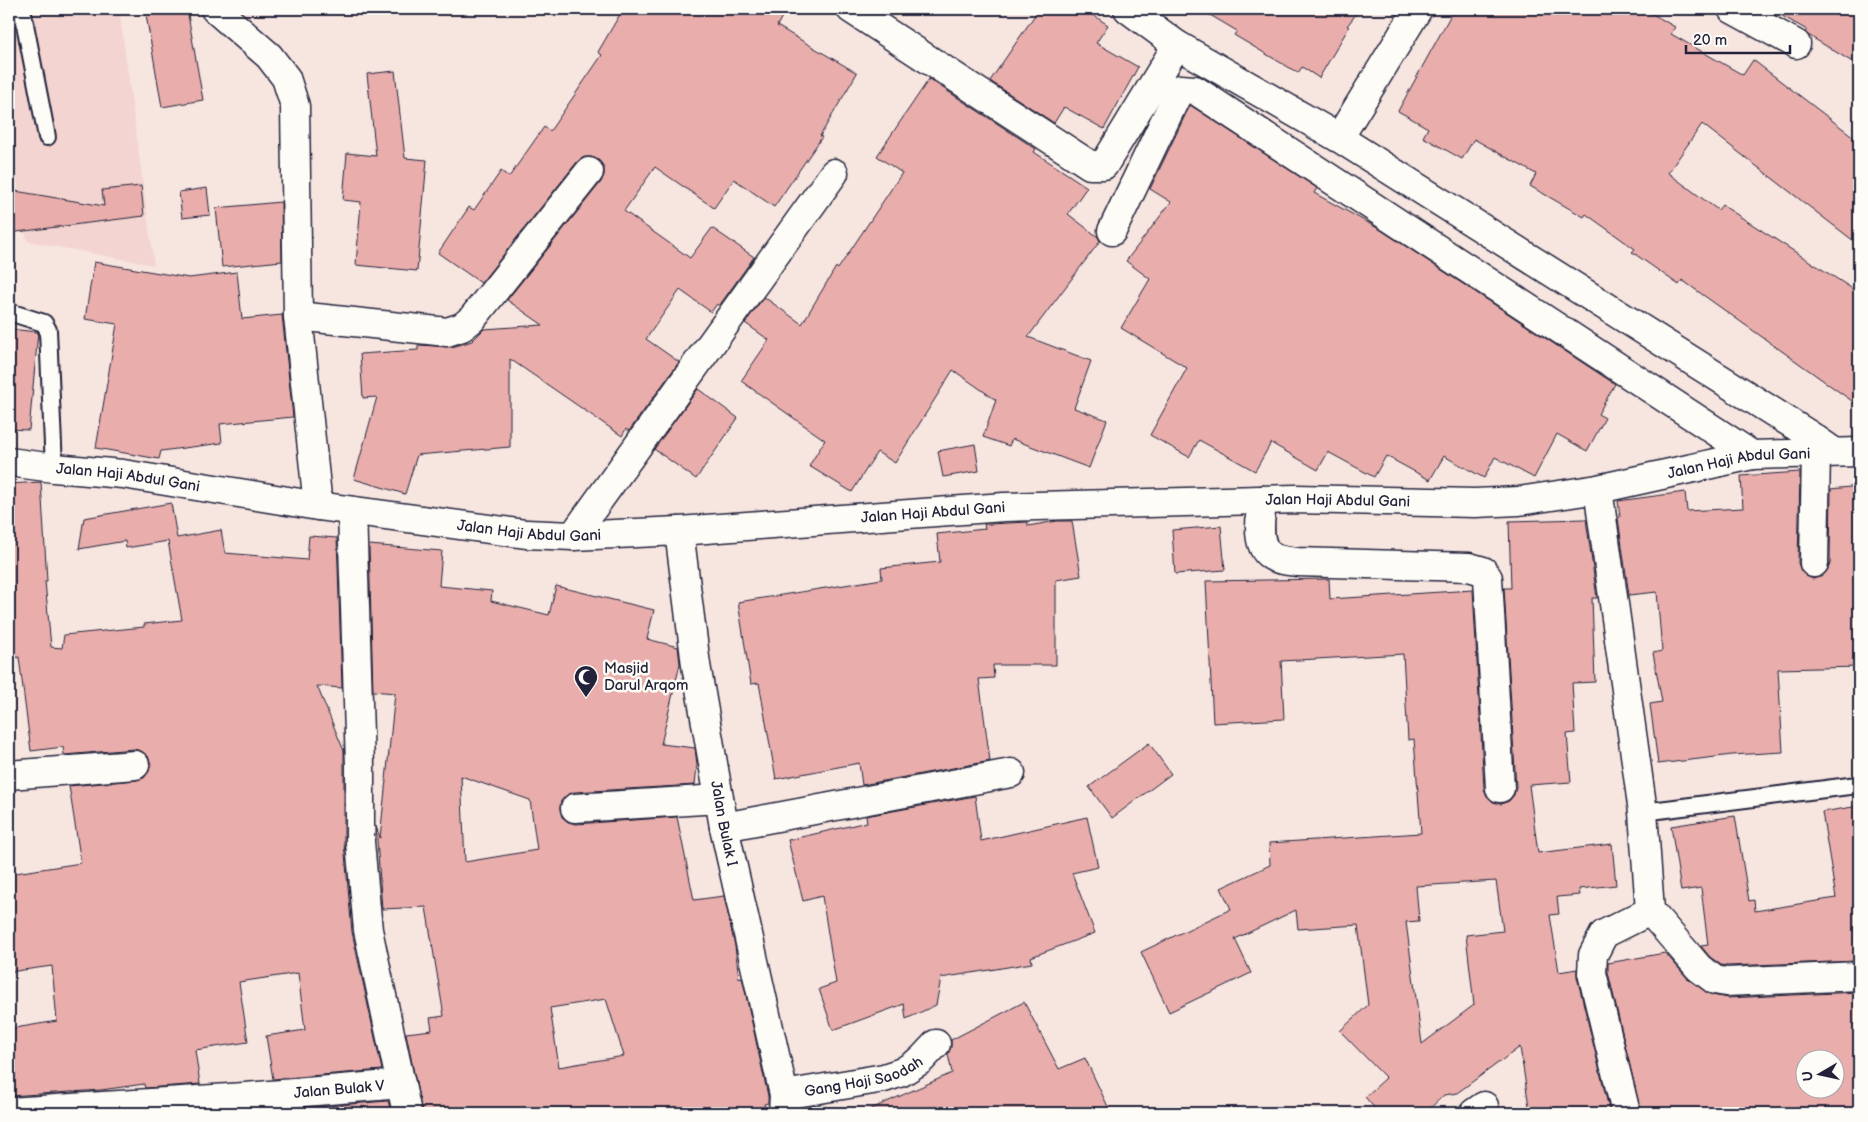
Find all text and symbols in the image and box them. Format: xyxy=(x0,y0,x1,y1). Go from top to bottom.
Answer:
scale bar xyxy=(1686,22,1789,54)
text: 20 m xyxy=(1693,31,1727,50)
street label: Jalan Haji Abdul Gani xyxy=(1666,444,1811,483)
street label: Jalan Haji Abdul Gani xyxy=(55,459,201,496)
street label: Jalan Haji Abdul Gani xyxy=(1265,489,1410,511)
street label: Jalan Haji Abdul Gani xyxy=(860,497,1006,527)
street label: Jalan Haji Abdul Gani xyxy=(456,515,602,546)
place label: Masjid Darul Arqom xyxy=(604,659,688,695)
mosque icon: Masjid Darul Arqom xyxy=(573,664,599,698)
street label: Jalan Bulak I xyxy=(707,779,742,868)
north arrow xyxy=(1796,1050,1846,1100)
street label: Gang Haji Saodah xyxy=(803,1052,927,1101)
text: U xyxy=(1798,1070,1817,1082)
street label: Jalan Bulak V xyxy=(293,1076,386,1102)

